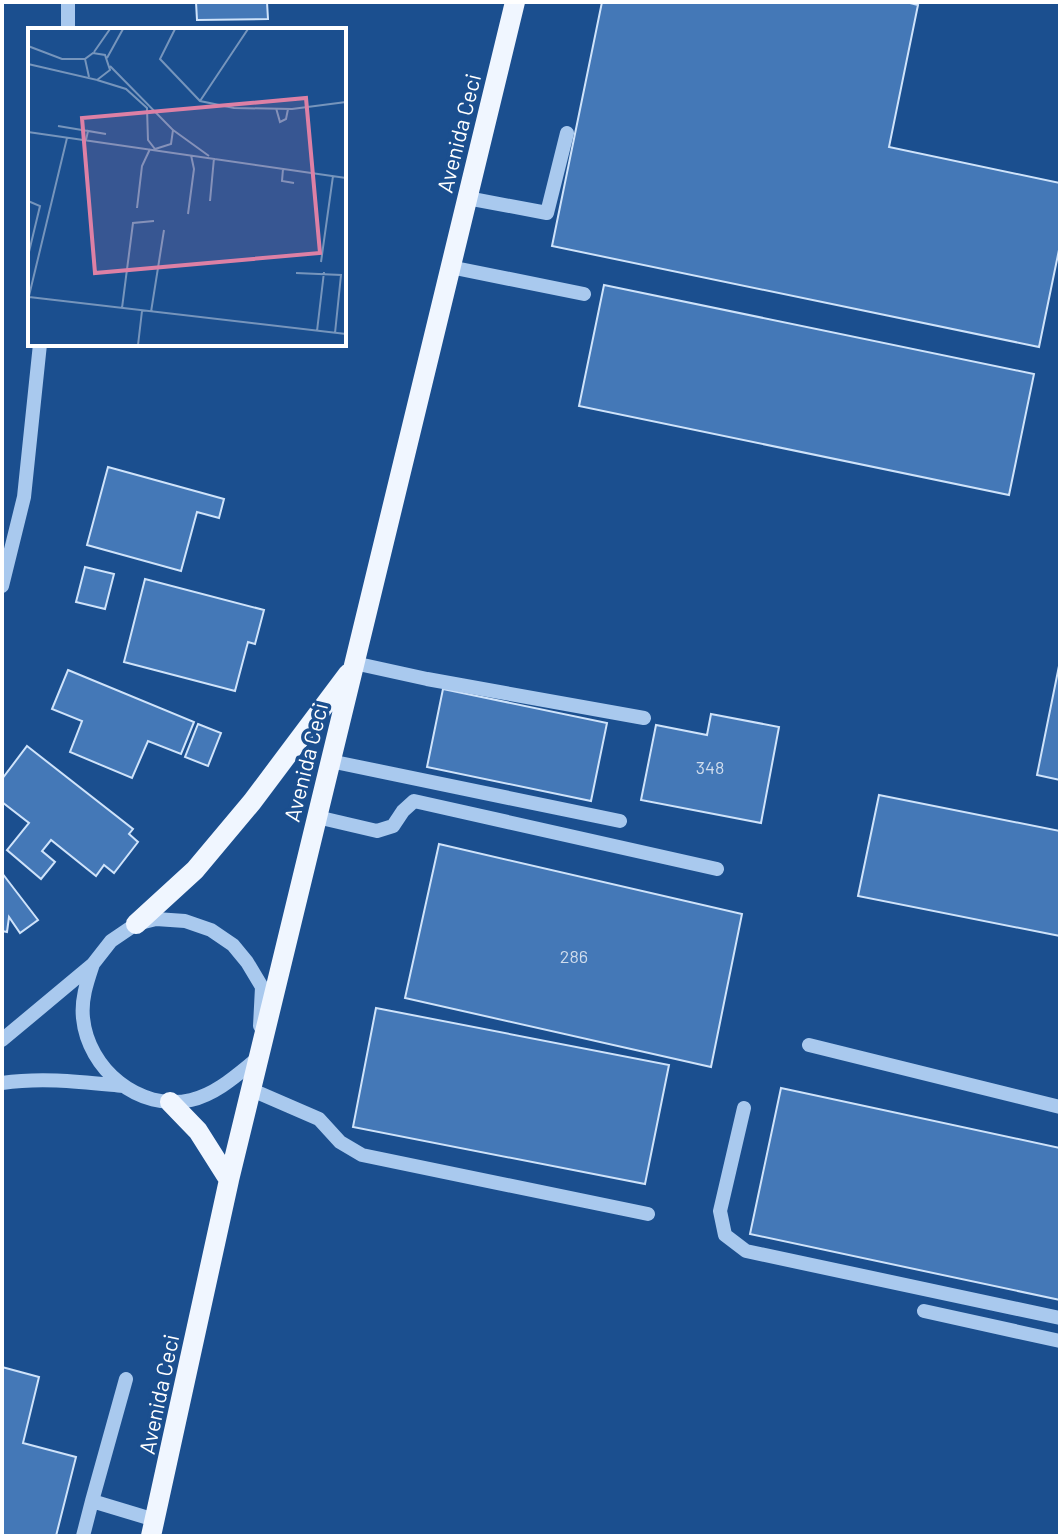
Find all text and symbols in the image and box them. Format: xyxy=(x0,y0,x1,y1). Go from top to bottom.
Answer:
inset map xyxy=(28,28,346,346)
street label: Avenida Ceci xyxy=(431,71,485,195)
street label: Avenida Ceci xyxy=(278,700,332,824)
house number: 348 xyxy=(696,756,724,778)
house number: 286 xyxy=(560,945,588,967)
street label: Avenida Ceci xyxy=(133,1332,183,1456)

